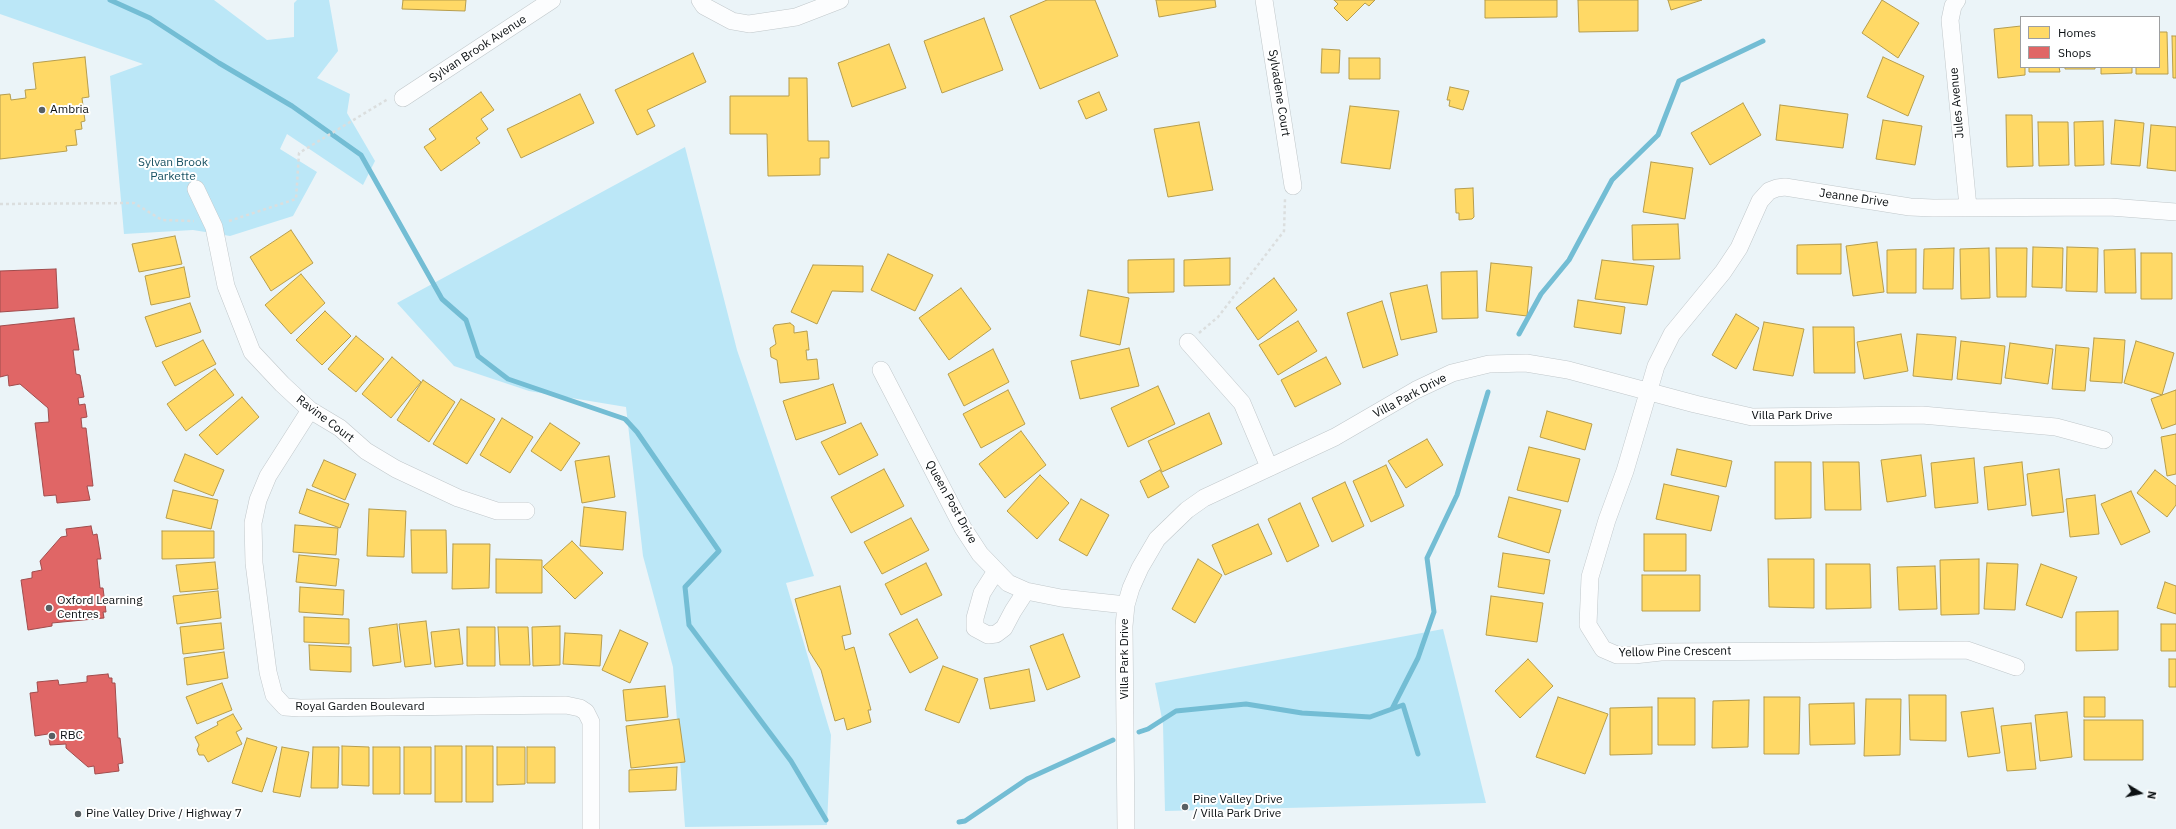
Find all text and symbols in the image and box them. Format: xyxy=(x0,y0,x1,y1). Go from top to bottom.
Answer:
street label: Sylvan Brook Avenue xyxy=(427,12,529,86)
legend xyxy=(2020,16,2160,68)
text: Homes xyxy=(2058,25,2096,40)
text: Shops xyxy=(2058,45,2091,60)
street label: Sylvadene Court xyxy=(1265,49,1293,137)
street label: Jules Avenue xyxy=(1947,67,1967,139)
place label: Ambria xyxy=(50,103,89,117)
marker: Ambria xyxy=(37,105,47,115)
park label: Sylvan Brook Parkette xyxy=(138,156,208,184)
street label: Jeanne Drive xyxy=(1818,186,1890,210)
street label: Villa Park Drive xyxy=(1371,371,1449,421)
street label: Ravine Court xyxy=(293,393,357,445)
street label: Villa Park Drive xyxy=(1752,409,1832,423)
street label: Queen Post Drive xyxy=(922,458,980,546)
place label: Oxford Learning Centres xyxy=(57,594,143,622)
marker: Oxford Learning Centres xyxy=(44,603,54,613)
street label: Villa Park Drive xyxy=(1118,619,1132,699)
street label: Yellow Pine Crescent xyxy=(1619,644,1731,660)
street label: Royal Garden Boulevard xyxy=(295,700,425,714)
place label: RBC xyxy=(60,729,83,743)
marker: RBC xyxy=(47,731,57,741)
north arrow xyxy=(2120,773,2160,813)
text: N xyxy=(2144,790,2159,800)
place label: Pine Valley Drive / Villa Park Drive xyxy=(1193,793,1283,821)
marker: Pine Valley Drive / Villa Park Drive xyxy=(1180,802,1190,812)
place label: Pine Valley Drive / Highway 7 xyxy=(86,807,242,821)
marker: Pine Valley Drive / Highway 7 xyxy=(73,809,83,819)

